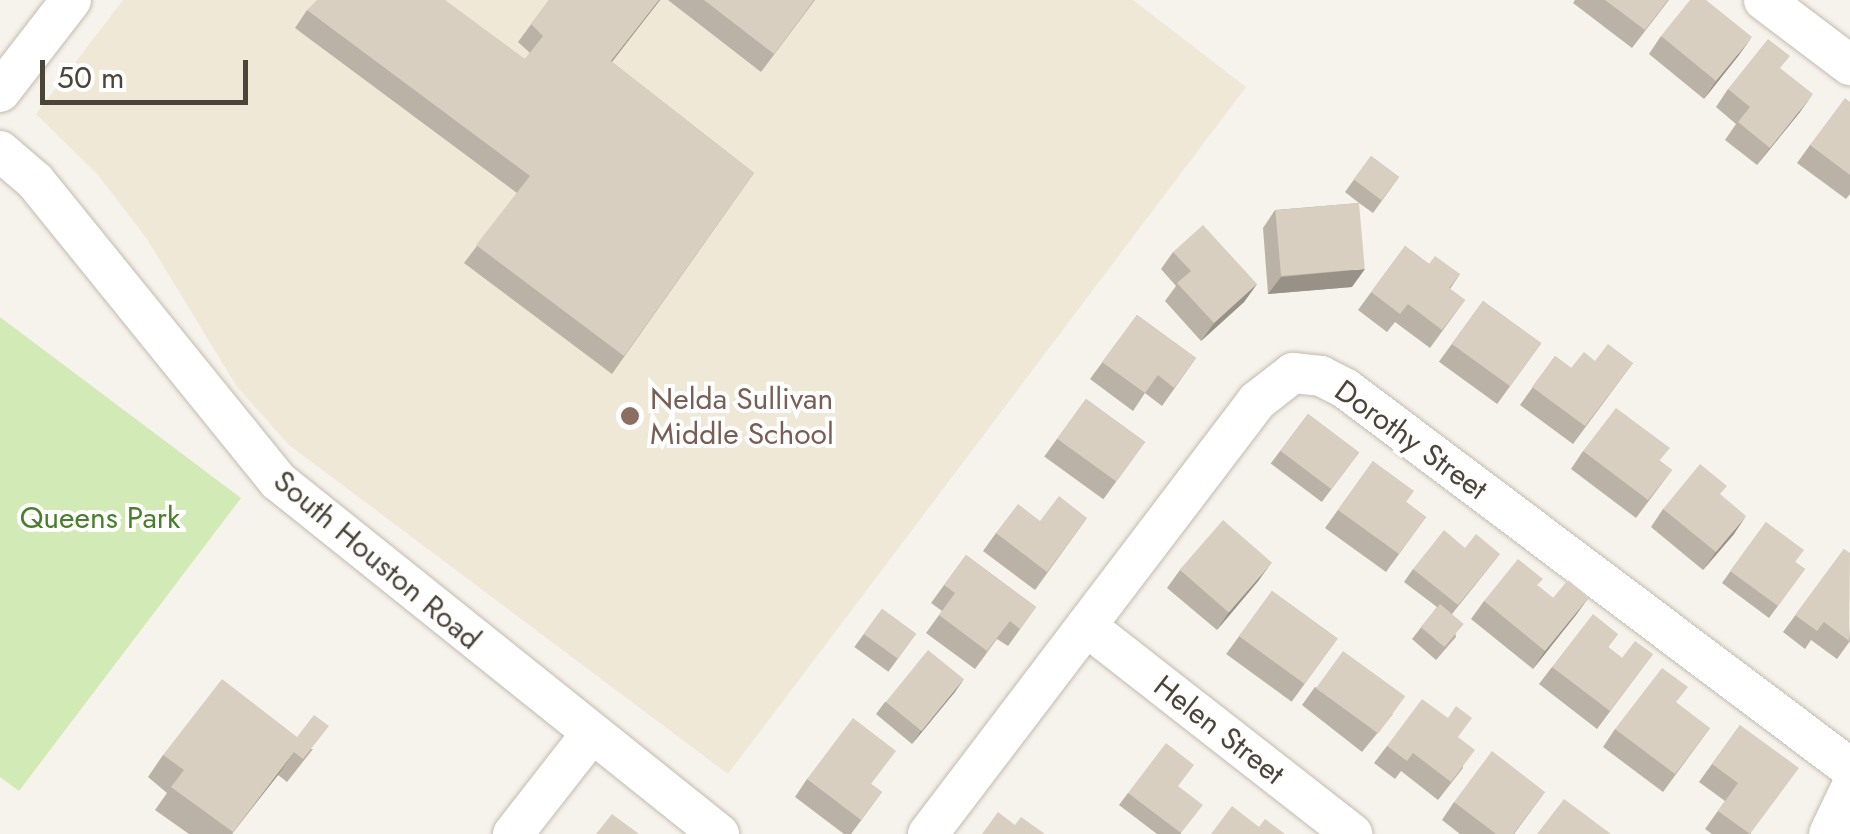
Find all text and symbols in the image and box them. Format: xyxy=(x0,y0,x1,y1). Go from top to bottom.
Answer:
scale bar xyxy=(45,40,252,102)
text: 50 m xyxy=(57,56,124,99)
street label: Dorothy Street xyxy=(1328,373,1494,507)
place label: Nelda Sullivan Middle School xyxy=(650,381,834,452)
marker: Nelda Sullivan Middle School xyxy=(619,405,641,427)
street label: South Houston Road xyxy=(266,463,488,657)
park label: Queens Park xyxy=(20,500,180,536)
street label: Helen Street xyxy=(1147,668,1291,792)

